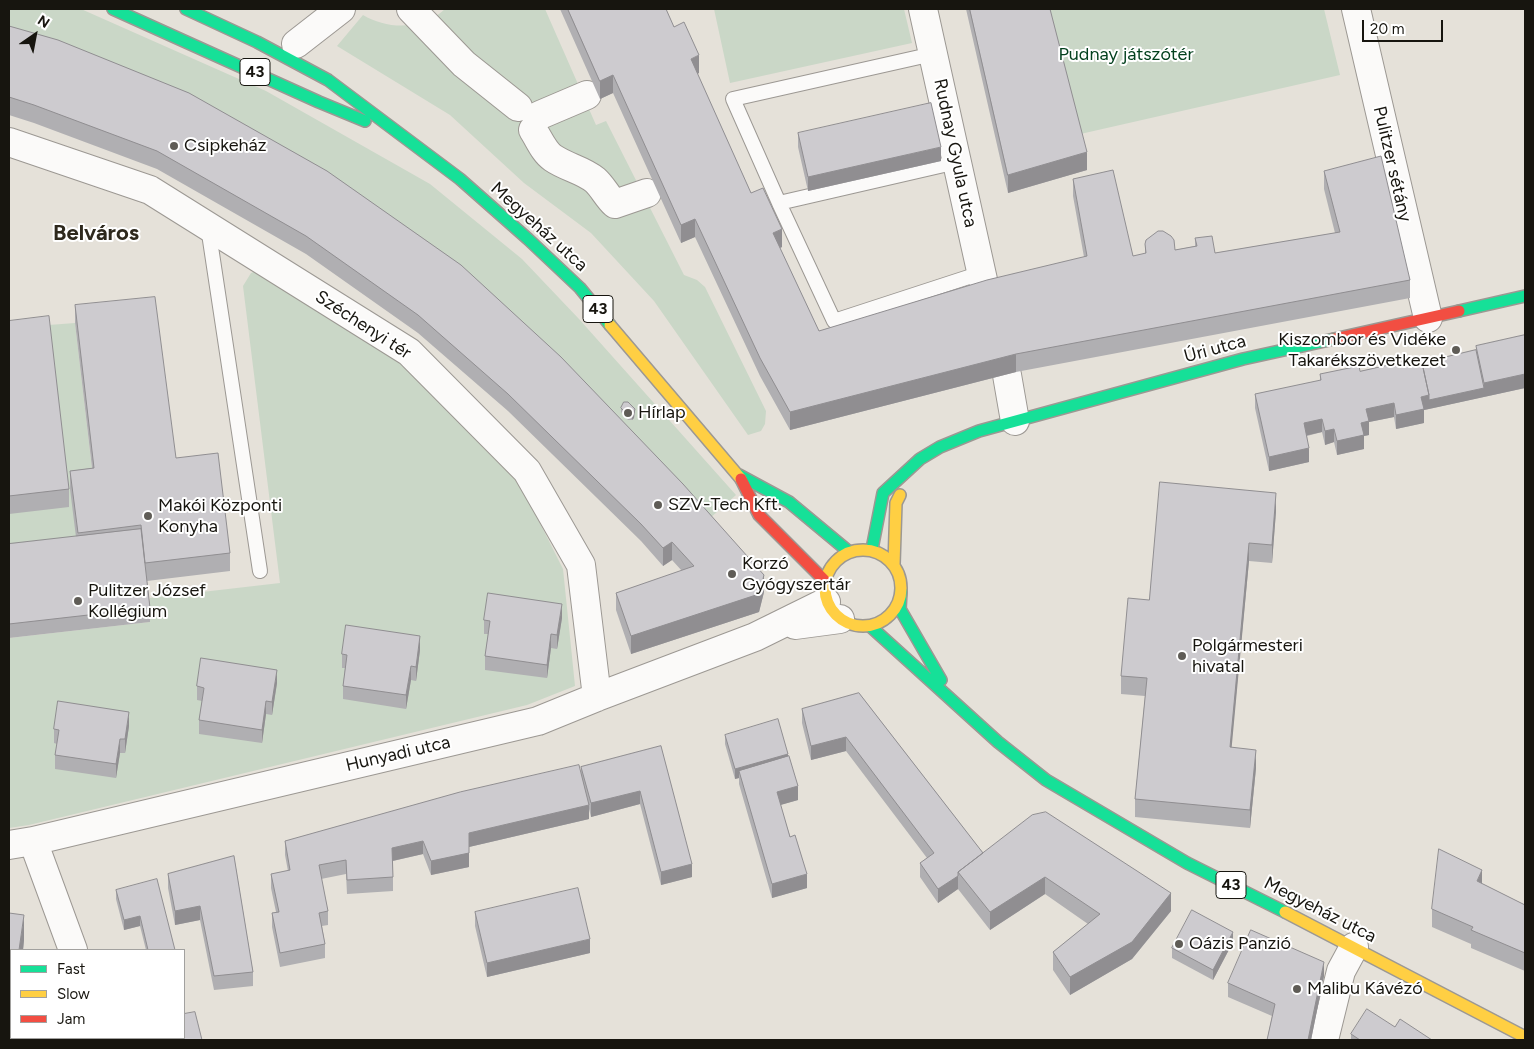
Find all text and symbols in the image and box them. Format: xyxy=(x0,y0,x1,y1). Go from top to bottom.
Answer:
north arrow xyxy=(10,10,60,60)
scale bar xyxy=(1364,10,1445,42)
text: N xyxy=(34,12,53,32)
text: 20 m xyxy=(1370,20,1404,38)
park label: Pudnay játszótér xyxy=(1058,44,1194,66)
road number: 43 xyxy=(240,58,270,86)
street label: Rudnay Gyula utca xyxy=(929,77,981,229)
street label: Pulitzer sétány xyxy=(1368,104,1416,224)
place label: Csipkeház xyxy=(184,135,267,157)
marker: Csipkeház xyxy=(168,140,180,152)
street label: Megyeház utca xyxy=(486,178,592,276)
district label: Belváros xyxy=(53,221,139,247)
street label: Széchenyi tér xyxy=(311,286,415,364)
road number: 43 xyxy=(583,296,613,322)
place label: Kiszombor és Vidéke Takarékszövetkezet xyxy=(1278,329,1446,372)
street label: Úri utca xyxy=(1182,330,1248,368)
marker: Kiszombor és Vidéke Takarékszövetkezet xyxy=(1450,344,1462,356)
place label: Hírlap xyxy=(638,402,686,424)
marker: Hírlap xyxy=(622,407,634,419)
place label: SZV-Tech Kft. xyxy=(668,494,782,516)
place label: Makói Központi Konyha xyxy=(158,495,282,538)
marker: SZV-Tech Kft. xyxy=(652,499,664,511)
marker: Makói Központi Konyha xyxy=(142,510,154,522)
place label: Korzó Gyógyszertár xyxy=(742,553,851,596)
marker: Korzó Gyógyszertár xyxy=(726,568,738,580)
place label: Pulitzer József Kollégium xyxy=(88,580,206,622)
marker: Pulitzer József Kollégium xyxy=(72,595,84,607)
place label: Polgármesteri hivatal xyxy=(1192,635,1303,678)
marker: Polgármesteri hivatal xyxy=(1176,650,1188,662)
street label: Hunyadi utca xyxy=(344,731,452,777)
road number: 43 xyxy=(1216,872,1246,898)
street label: Megyeház utca xyxy=(1260,872,1380,948)
place label: Oázis Panzió xyxy=(1189,933,1291,955)
marker: Oázis Panzió xyxy=(1173,938,1185,950)
legend xyxy=(10,949,185,1039)
text: Fast xyxy=(57,960,85,978)
place label: Malibu Kávézó xyxy=(1307,978,1423,1000)
marker: Malibu Kávézó xyxy=(1291,983,1303,995)
text: Slow xyxy=(57,985,90,1003)
text: Jam xyxy=(57,1010,85,1028)

